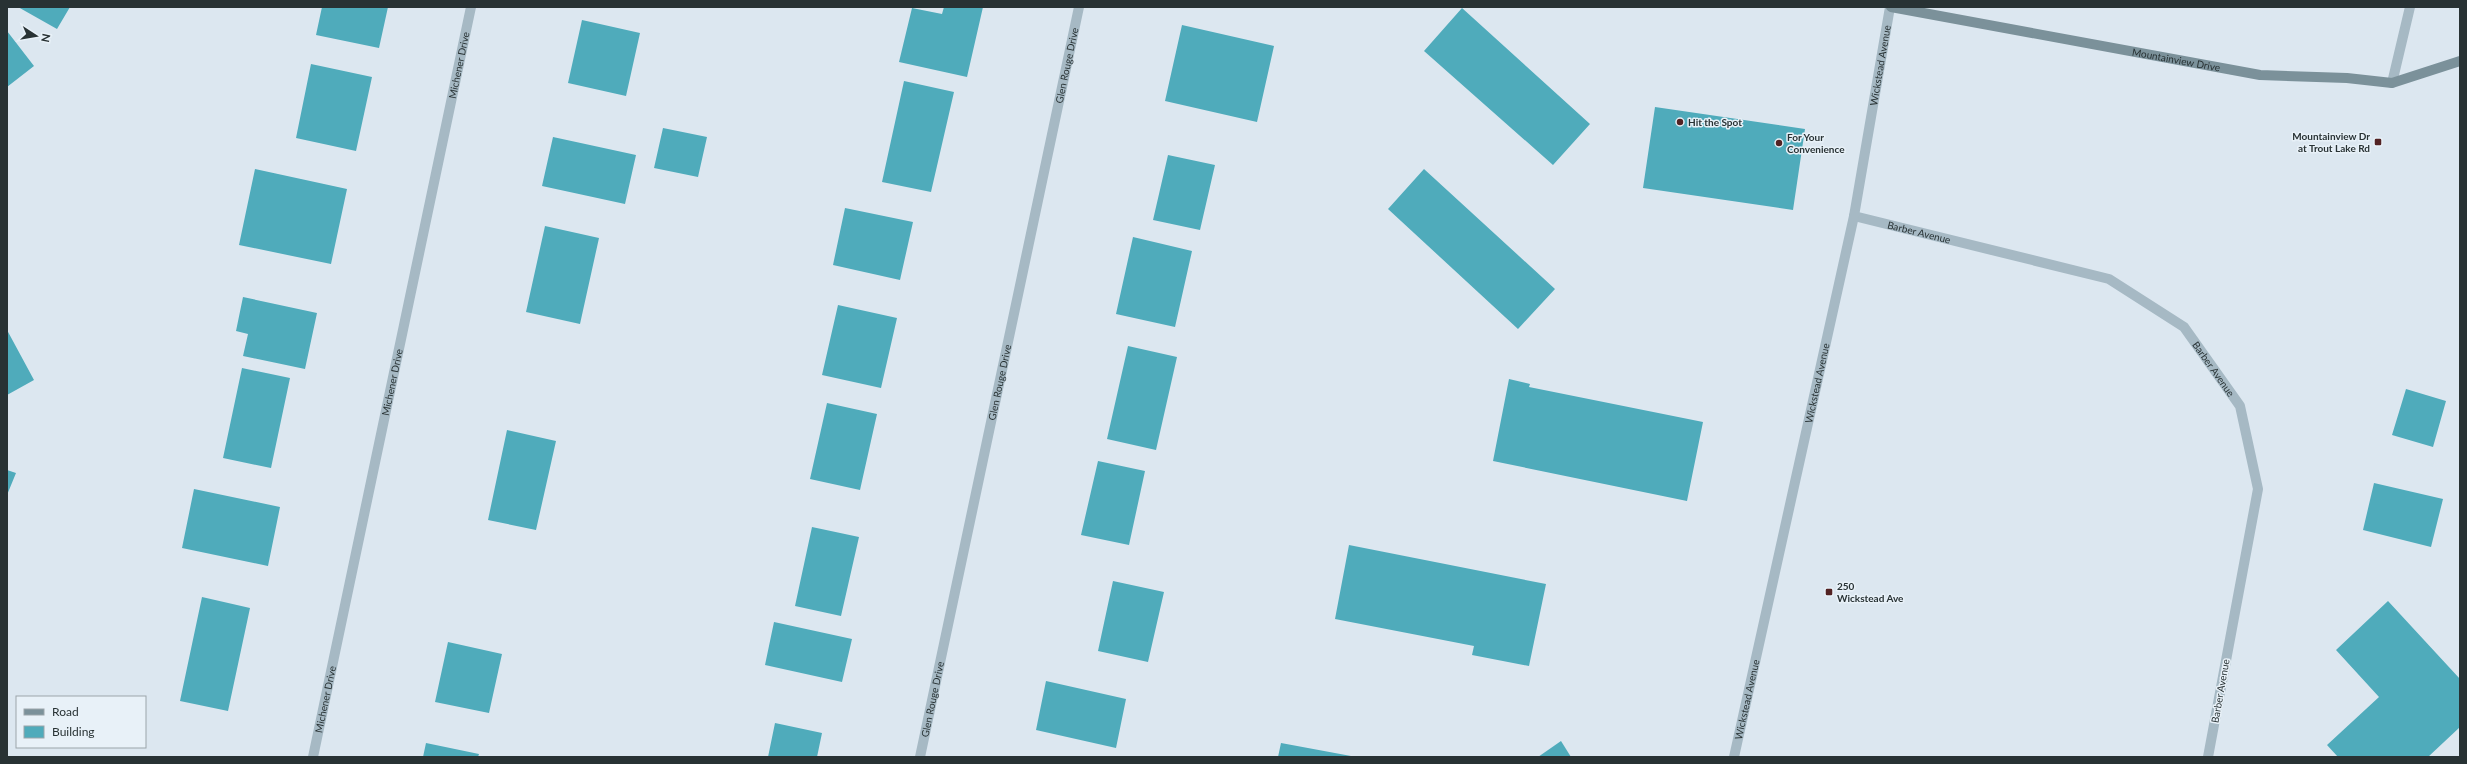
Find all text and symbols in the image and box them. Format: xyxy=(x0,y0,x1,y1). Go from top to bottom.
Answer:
north arrow xyxy=(16,16,56,56)
street label: Wickstead Avenue xyxy=(1867,24,1893,107)
street label: Glen Rouge Drive xyxy=(1053,26,1080,104)
street label: Michener Drive xyxy=(446,31,472,100)
text: N xyxy=(39,33,54,44)
street label: Mountainview Drive xyxy=(2131,46,2221,74)
place label: Hit the Spot xyxy=(1688,116,1742,128)
marker: Hit the Spot xyxy=(1675,117,1685,127)
place label: Mountainview Dr at Trout Lake Rd xyxy=(2292,130,2370,154)
place label: For Your Convenience xyxy=(1787,131,1845,155)
marker: Mountainview Dr at Trout Lake Rd xyxy=(2373,137,2383,147)
marker: For Your Convenience xyxy=(1774,138,1784,148)
street label: Barber Avenue xyxy=(1886,218,1952,246)
street label: Barber Avenue xyxy=(2190,339,2237,399)
street label: Wickstead Avenue xyxy=(1802,342,1832,424)
street label: Glen Rouge Drive xyxy=(986,343,1013,421)
street label: Michener Drive xyxy=(379,348,405,417)
place label: 250 Wickstead Ave xyxy=(1837,580,1904,604)
marker: 250 Wickstead Ave xyxy=(1824,587,1834,597)
street label: Wickstead Avenue xyxy=(1732,658,1761,741)
street label: Barber Avenue xyxy=(2208,658,2232,724)
street label: Glen Rouge Drive xyxy=(918,660,946,738)
street label: Michener Drive xyxy=(312,665,338,734)
legend xyxy=(16,696,146,748)
text: Road xyxy=(52,704,79,719)
text: Building xyxy=(52,724,95,739)

